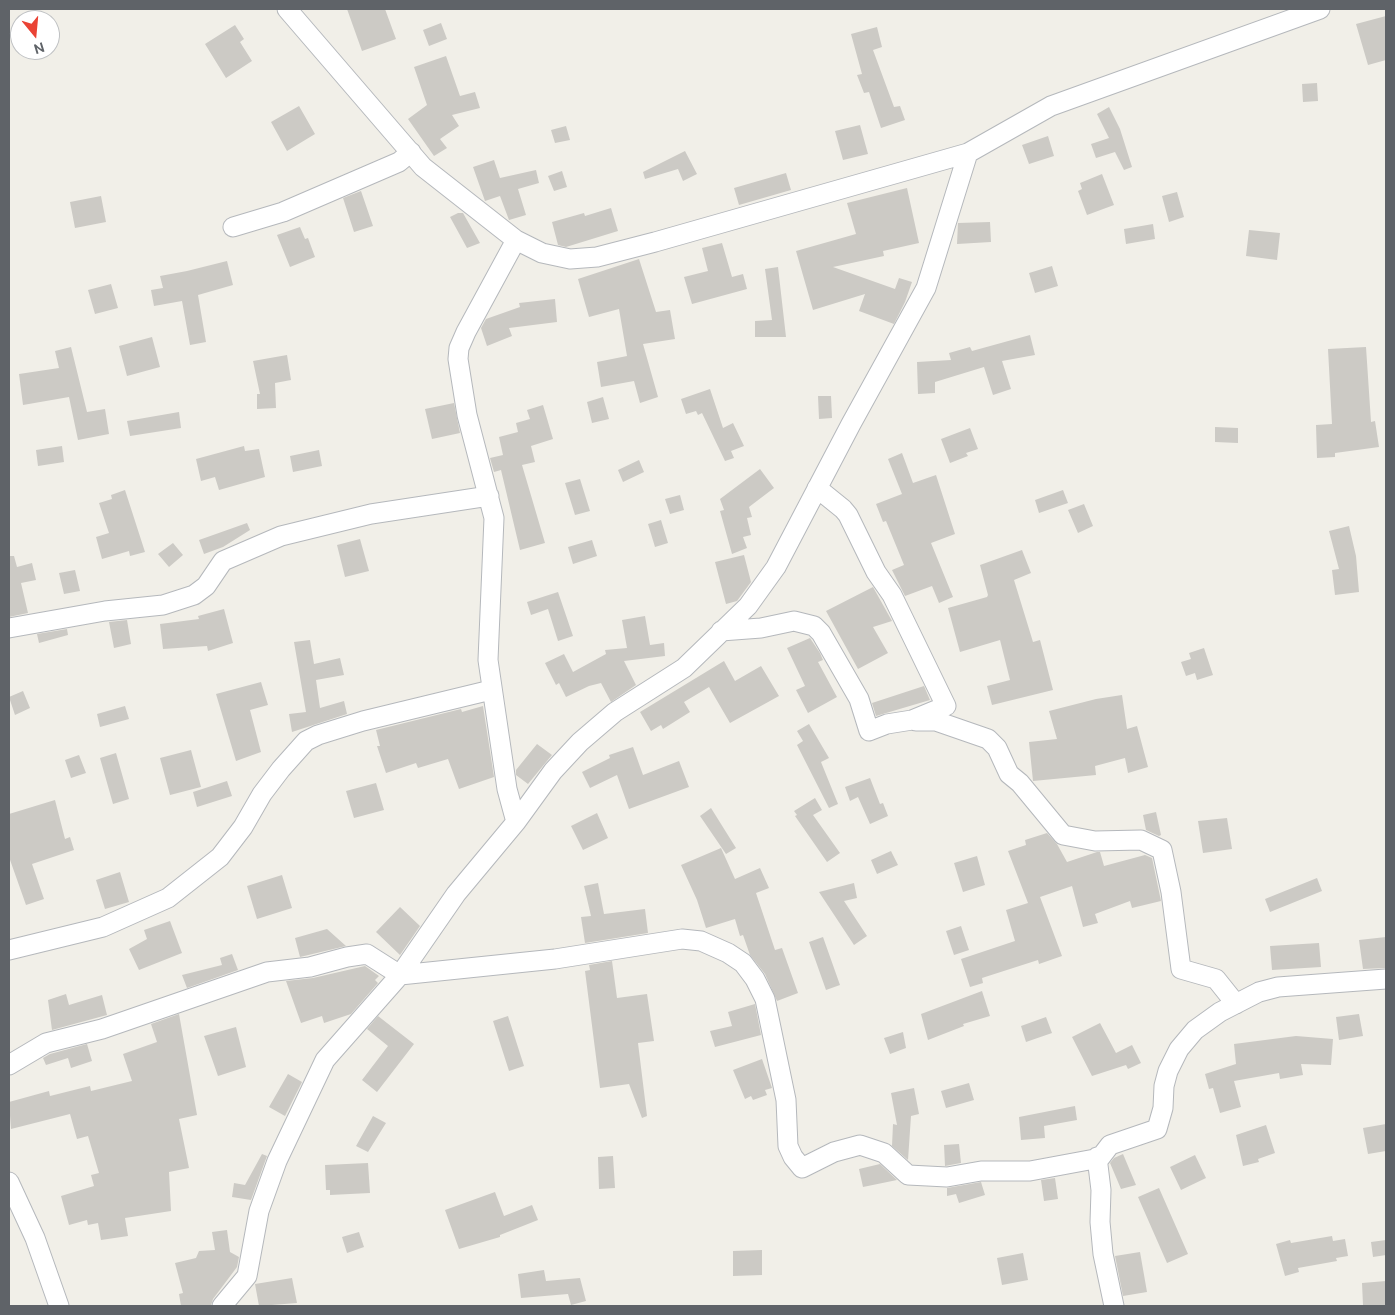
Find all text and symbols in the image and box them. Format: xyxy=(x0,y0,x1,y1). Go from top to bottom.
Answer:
north arrow xyxy=(10,10,60,60)
text: N xyxy=(32,39,46,58)

